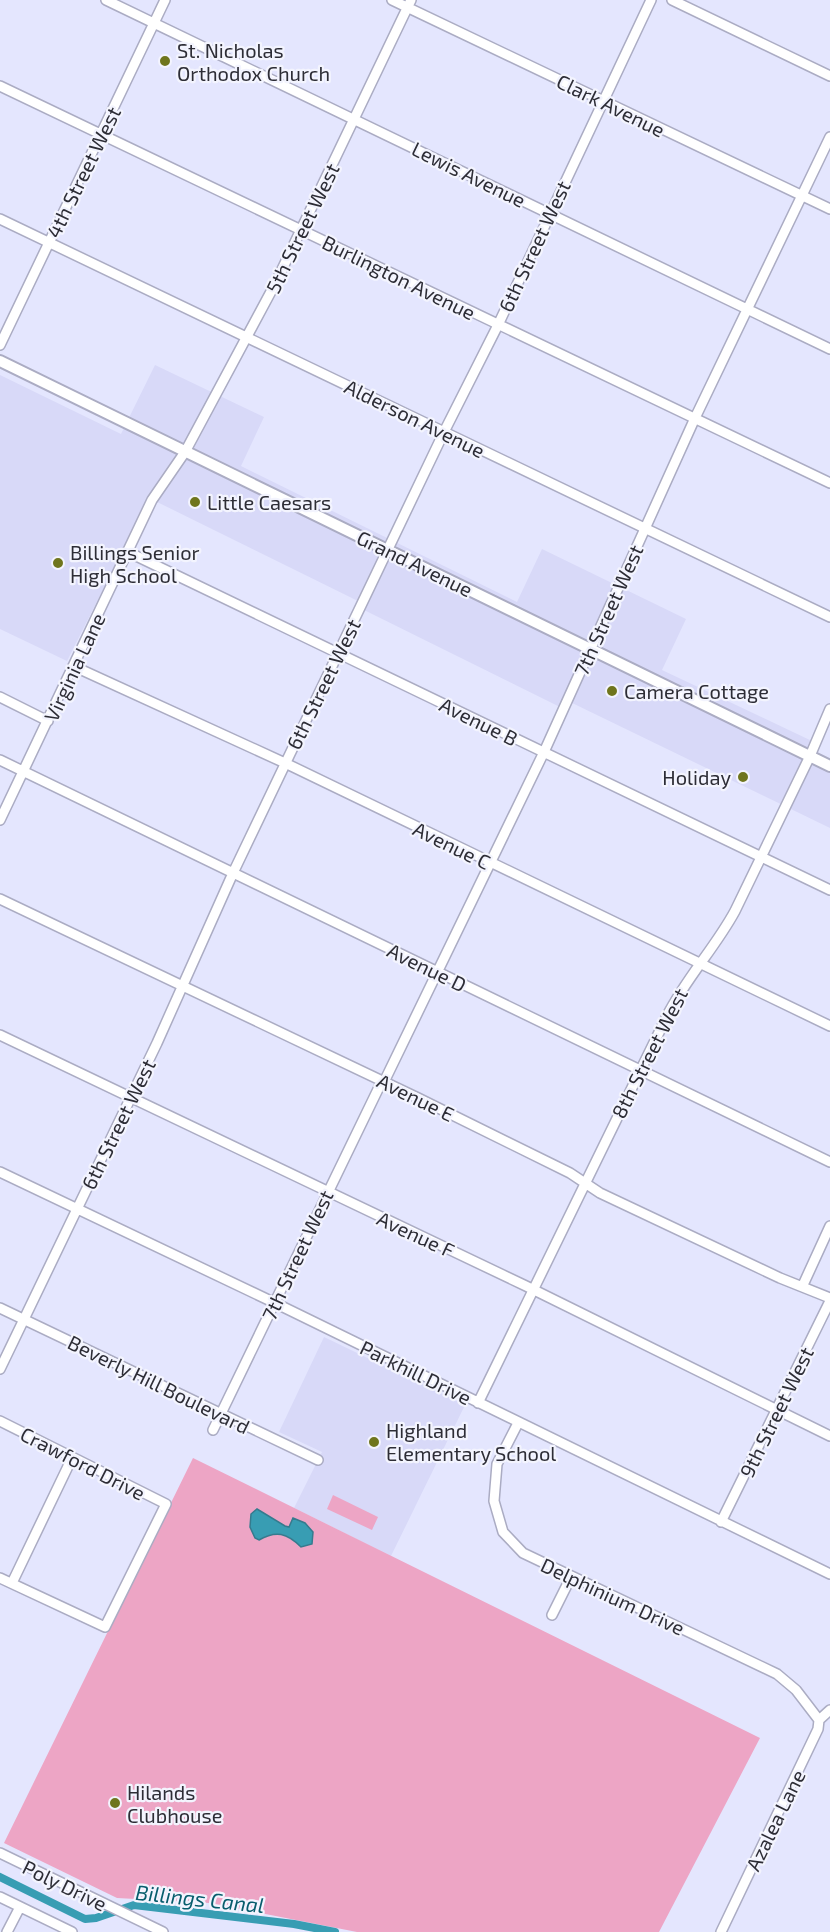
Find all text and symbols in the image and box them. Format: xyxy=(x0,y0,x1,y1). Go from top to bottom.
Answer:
place label: St. Nicholas Orthodox Church xyxy=(177,38,330,85)
marker: St. Nicholas Orthodox Church xyxy=(158,54,172,68)
street label: Clark Avenue xyxy=(553,68,669,142)
street label: 4th Street West xyxy=(41,102,125,241)
street label: Lewis Avenue xyxy=(408,136,530,212)
street label: 5th Street West xyxy=(260,159,344,297)
street label: 6th Street West xyxy=(493,176,575,315)
street label: Burlington Avenue xyxy=(319,230,479,324)
street label: Alderson Avenue xyxy=(341,374,489,462)
place label: Little Caesars xyxy=(207,490,331,514)
marker: Little Caesars xyxy=(188,495,202,509)
street label: Grand Avenue xyxy=(353,525,477,601)
place label: Billings Senior High School xyxy=(70,540,200,587)
street label: 7th Street West xyxy=(568,540,648,679)
marker: Billings Senior High School xyxy=(51,556,65,570)
street label: Virginia Lane xyxy=(38,609,110,725)
street label: 6th Street West xyxy=(281,615,365,753)
place label: Camera Cottage xyxy=(624,679,769,703)
marker: Camera Cottage xyxy=(605,684,619,698)
street label: Avenue B xyxy=(436,692,522,750)
place label: Holiday xyxy=(662,765,731,789)
marker: Holiday xyxy=(736,770,750,784)
street label: Avenue C xyxy=(409,816,495,874)
street label: Avenue D xyxy=(384,938,470,996)
street label: 8th Street West xyxy=(606,984,692,1122)
street label: 6th Street West xyxy=(76,1055,160,1193)
street label: Avenue E xyxy=(374,1068,458,1126)
street label: 7th Street West xyxy=(256,1186,338,1324)
street label: Avenue F xyxy=(374,1206,459,1262)
street label: Beverly Hill Boulevard xyxy=(64,1330,254,1438)
street label: Parkhill Drive xyxy=(356,1335,476,1409)
street label: 9th Street West xyxy=(734,1343,818,1481)
place label: Highland Elementary School xyxy=(386,1418,556,1465)
street label: Crawford Drive xyxy=(17,1421,149,1505)
marker: Highland Elementary School xyxy=(367,1435,381,1449)
street label: Delphinium Drive xyxy=(537,1552,689,1640)
street label: Azalea Lane xyxy=(740,1766,810,1874)
place label: Hilands Clubhouse xyxy=(127,1780,222,1827)
marker: Hilands Clubhouse xyxy=(108,1796,122,1810)
street label: Poly Drive xyxy=(19,1854,111,1916)
water label: Billings Canal xyxy=(134,1879,266,1917)

